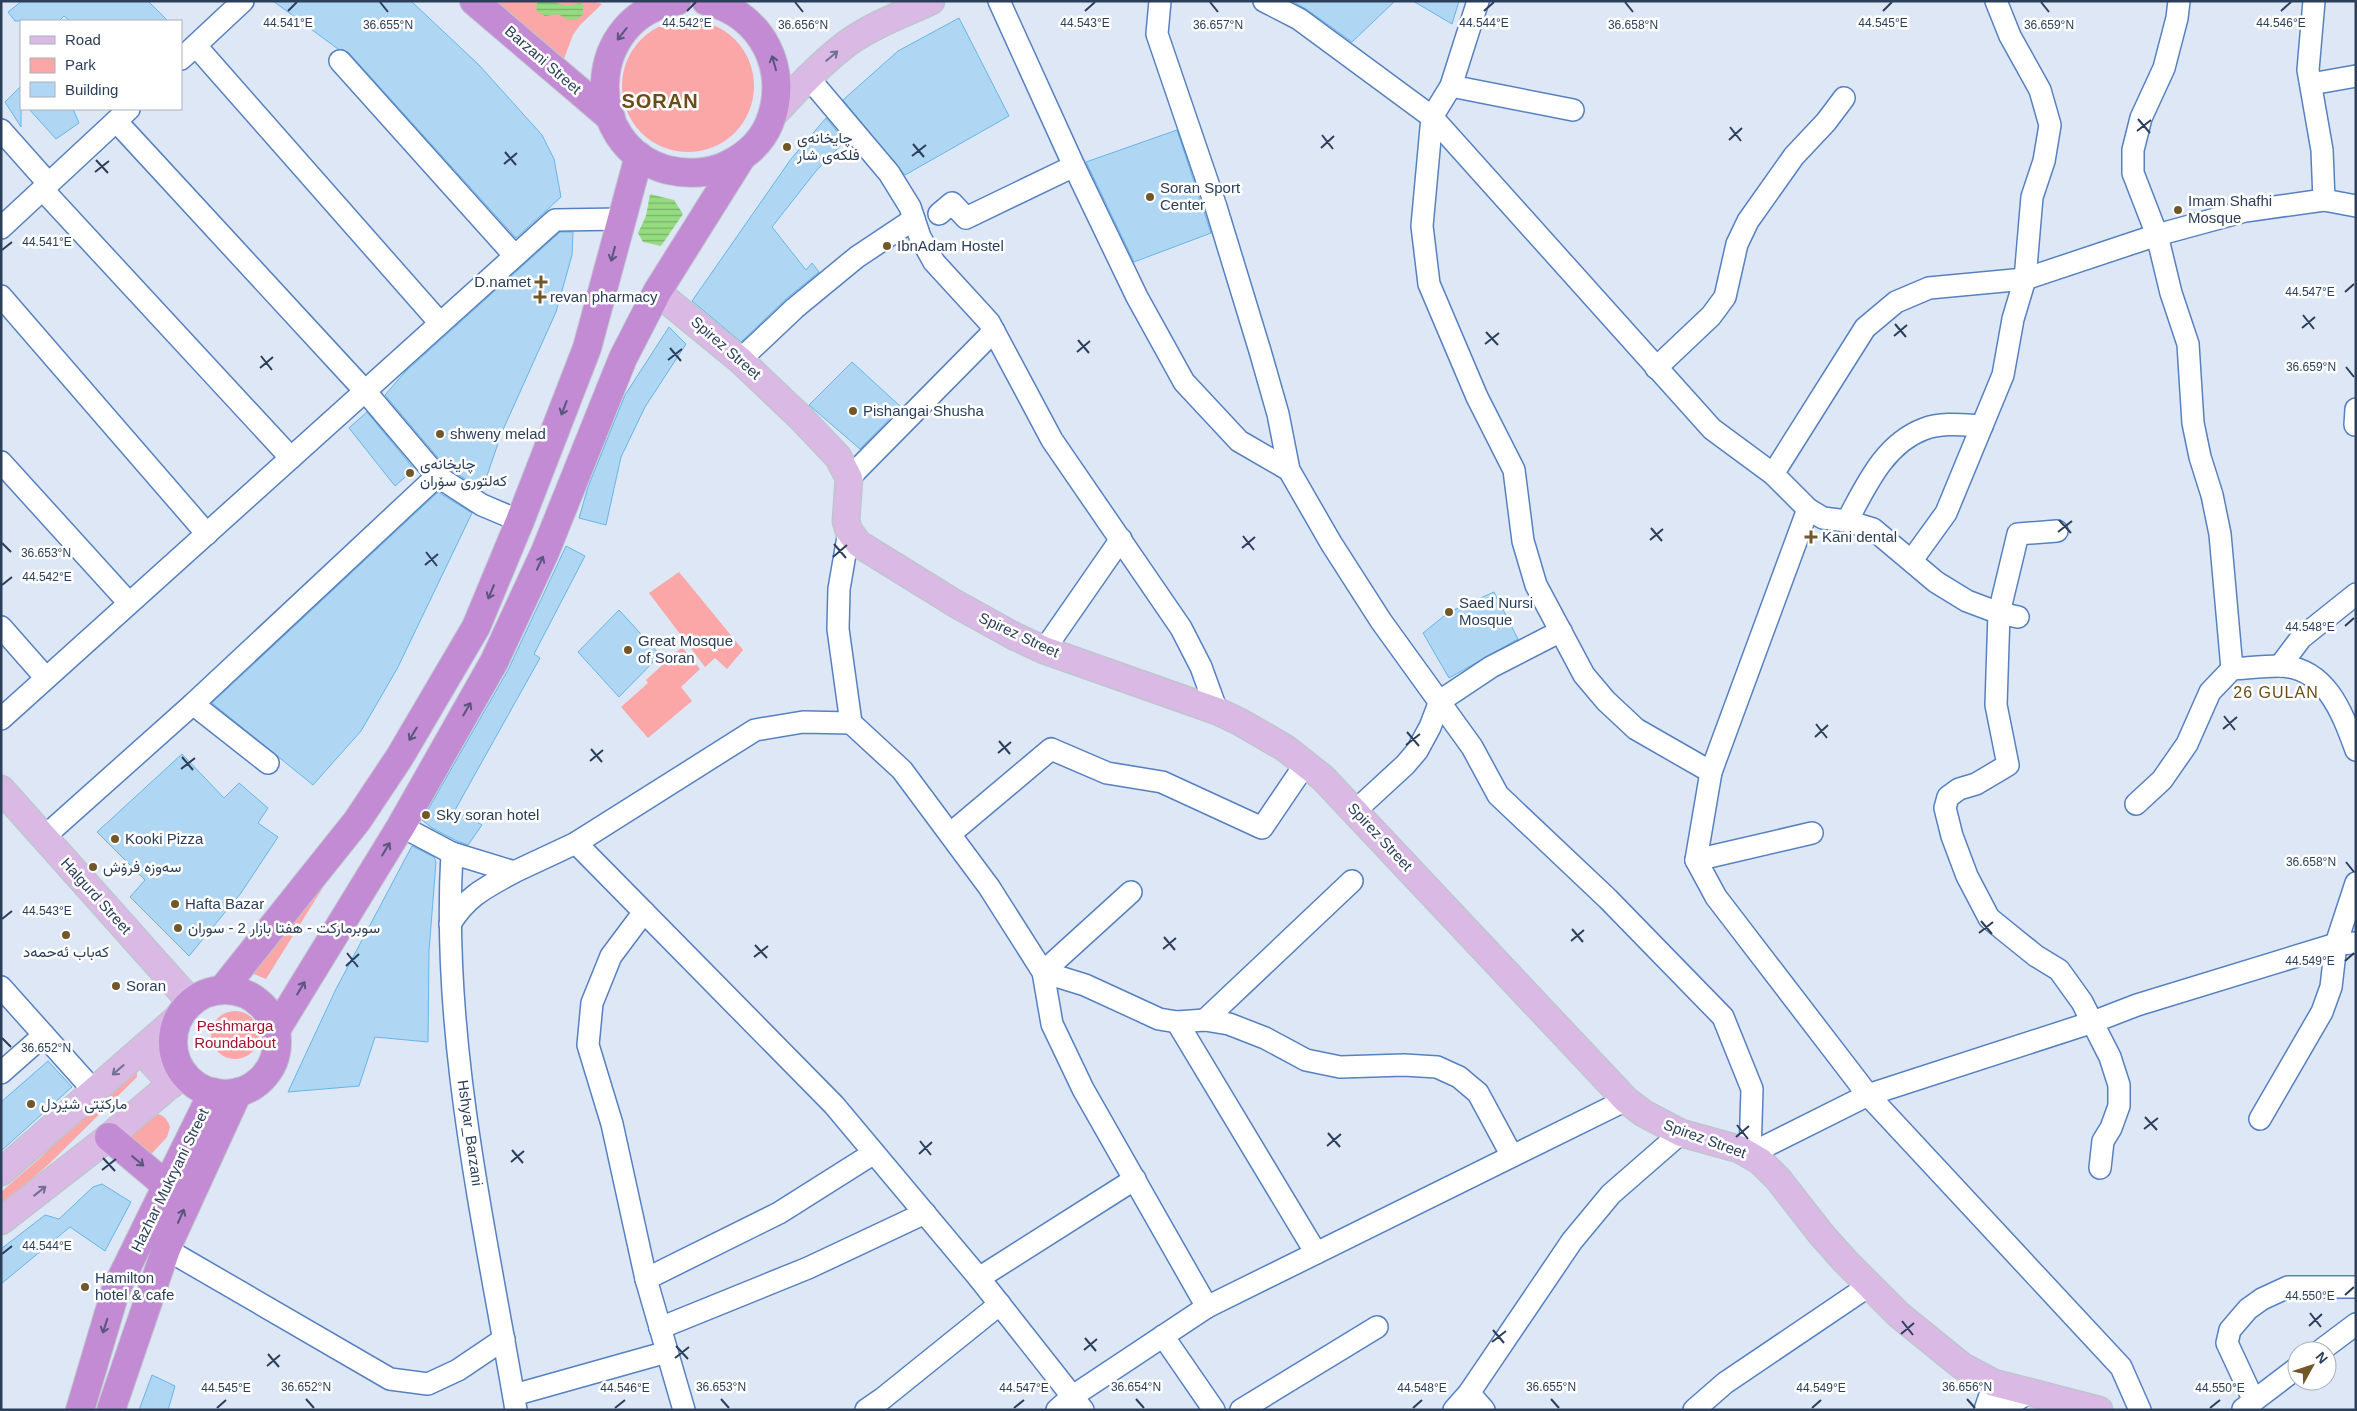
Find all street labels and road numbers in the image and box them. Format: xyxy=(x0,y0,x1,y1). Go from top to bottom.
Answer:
street label: Barzani Street xyxy=(502,22,585,98)
street label: Spirez Street xyxy=(688,313,765,383)
street label: Spirez Street xyxy=(976,609,1063,661)
street label: Spirez Street xyxy=(1345,799,1417,875)
street label: Halgurd Street xyxy=(58,854,136,938)
street label: Hshyar_Barzani xyxy=(455,1079,486,1187)
street label: Hazhar Mukryani Street xyxy=(127,1105,212,1254)
street label: Spirez Street xyxy=(1662,1116,1750,1162)

